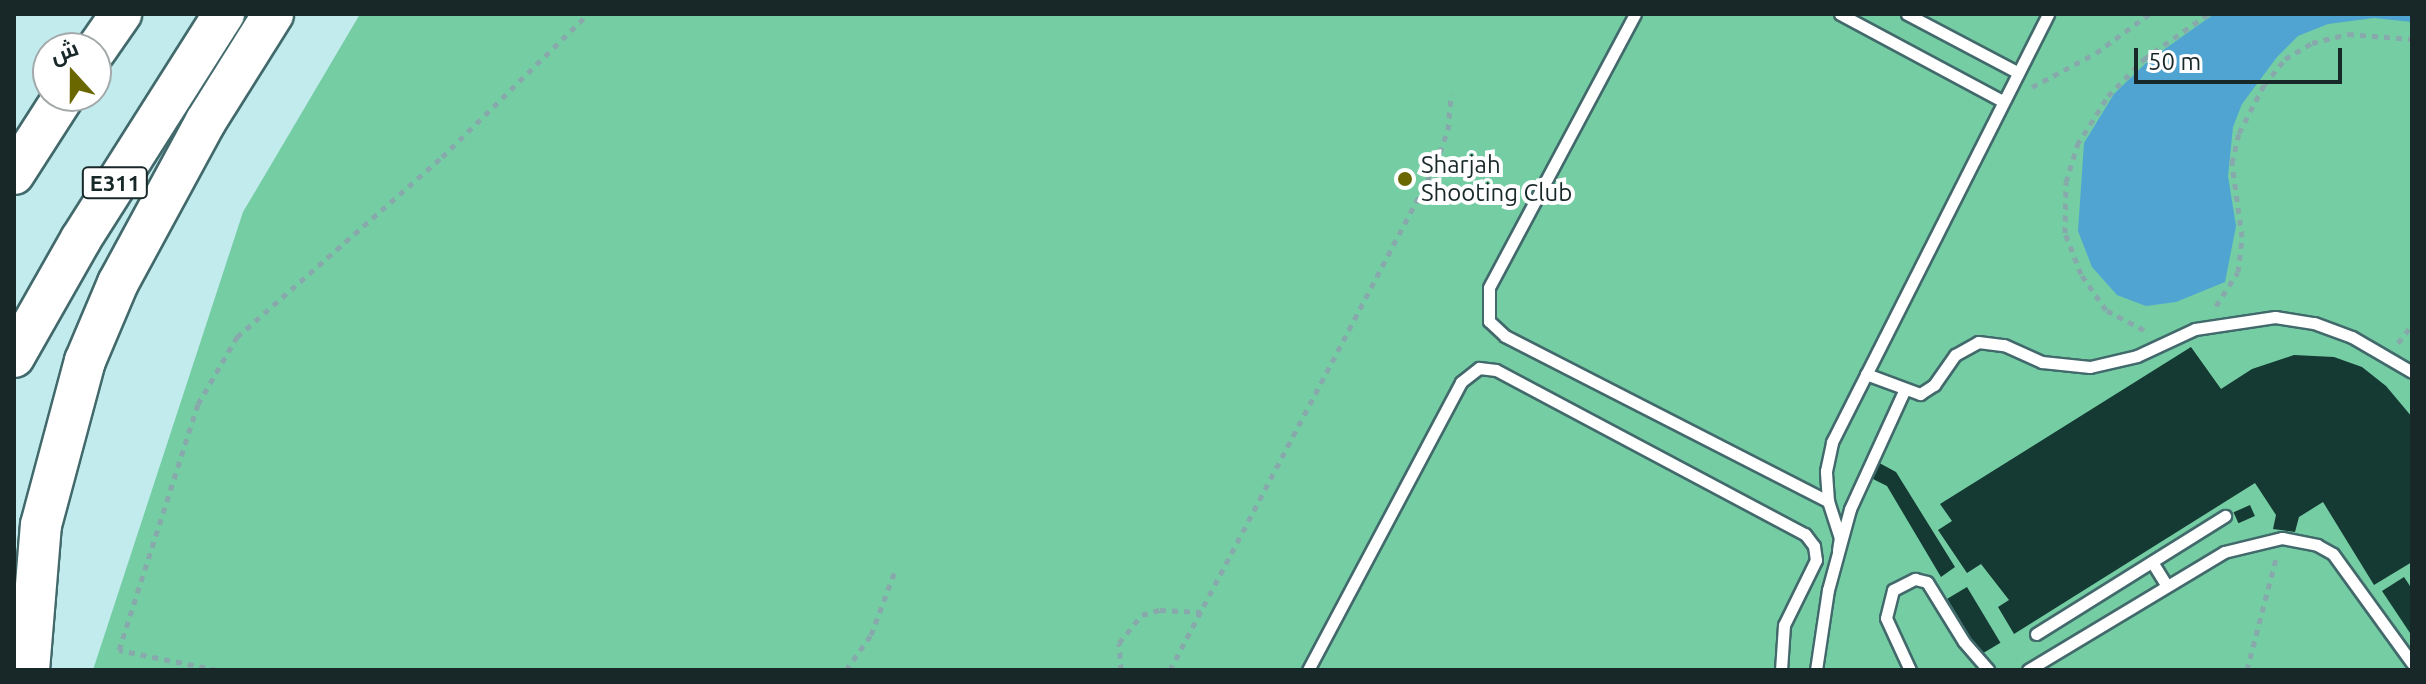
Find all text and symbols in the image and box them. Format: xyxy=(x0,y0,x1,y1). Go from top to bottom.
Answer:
north arrow xyxy=(32,32,112,112)
scale bar xyxy=(2138,32,2346,82)
text: ش xyxy=(46,34,82,68)
text: 50 m xyxy=(2148,48,2201,75)
place label: Sharjah Shooting Club xyxy=(1421,151,1572,207)
road number: E311 xyxy=(81,165,149,201)
marker: Sharjah Shooting Club xyxy=(1396,170,1414,188)

